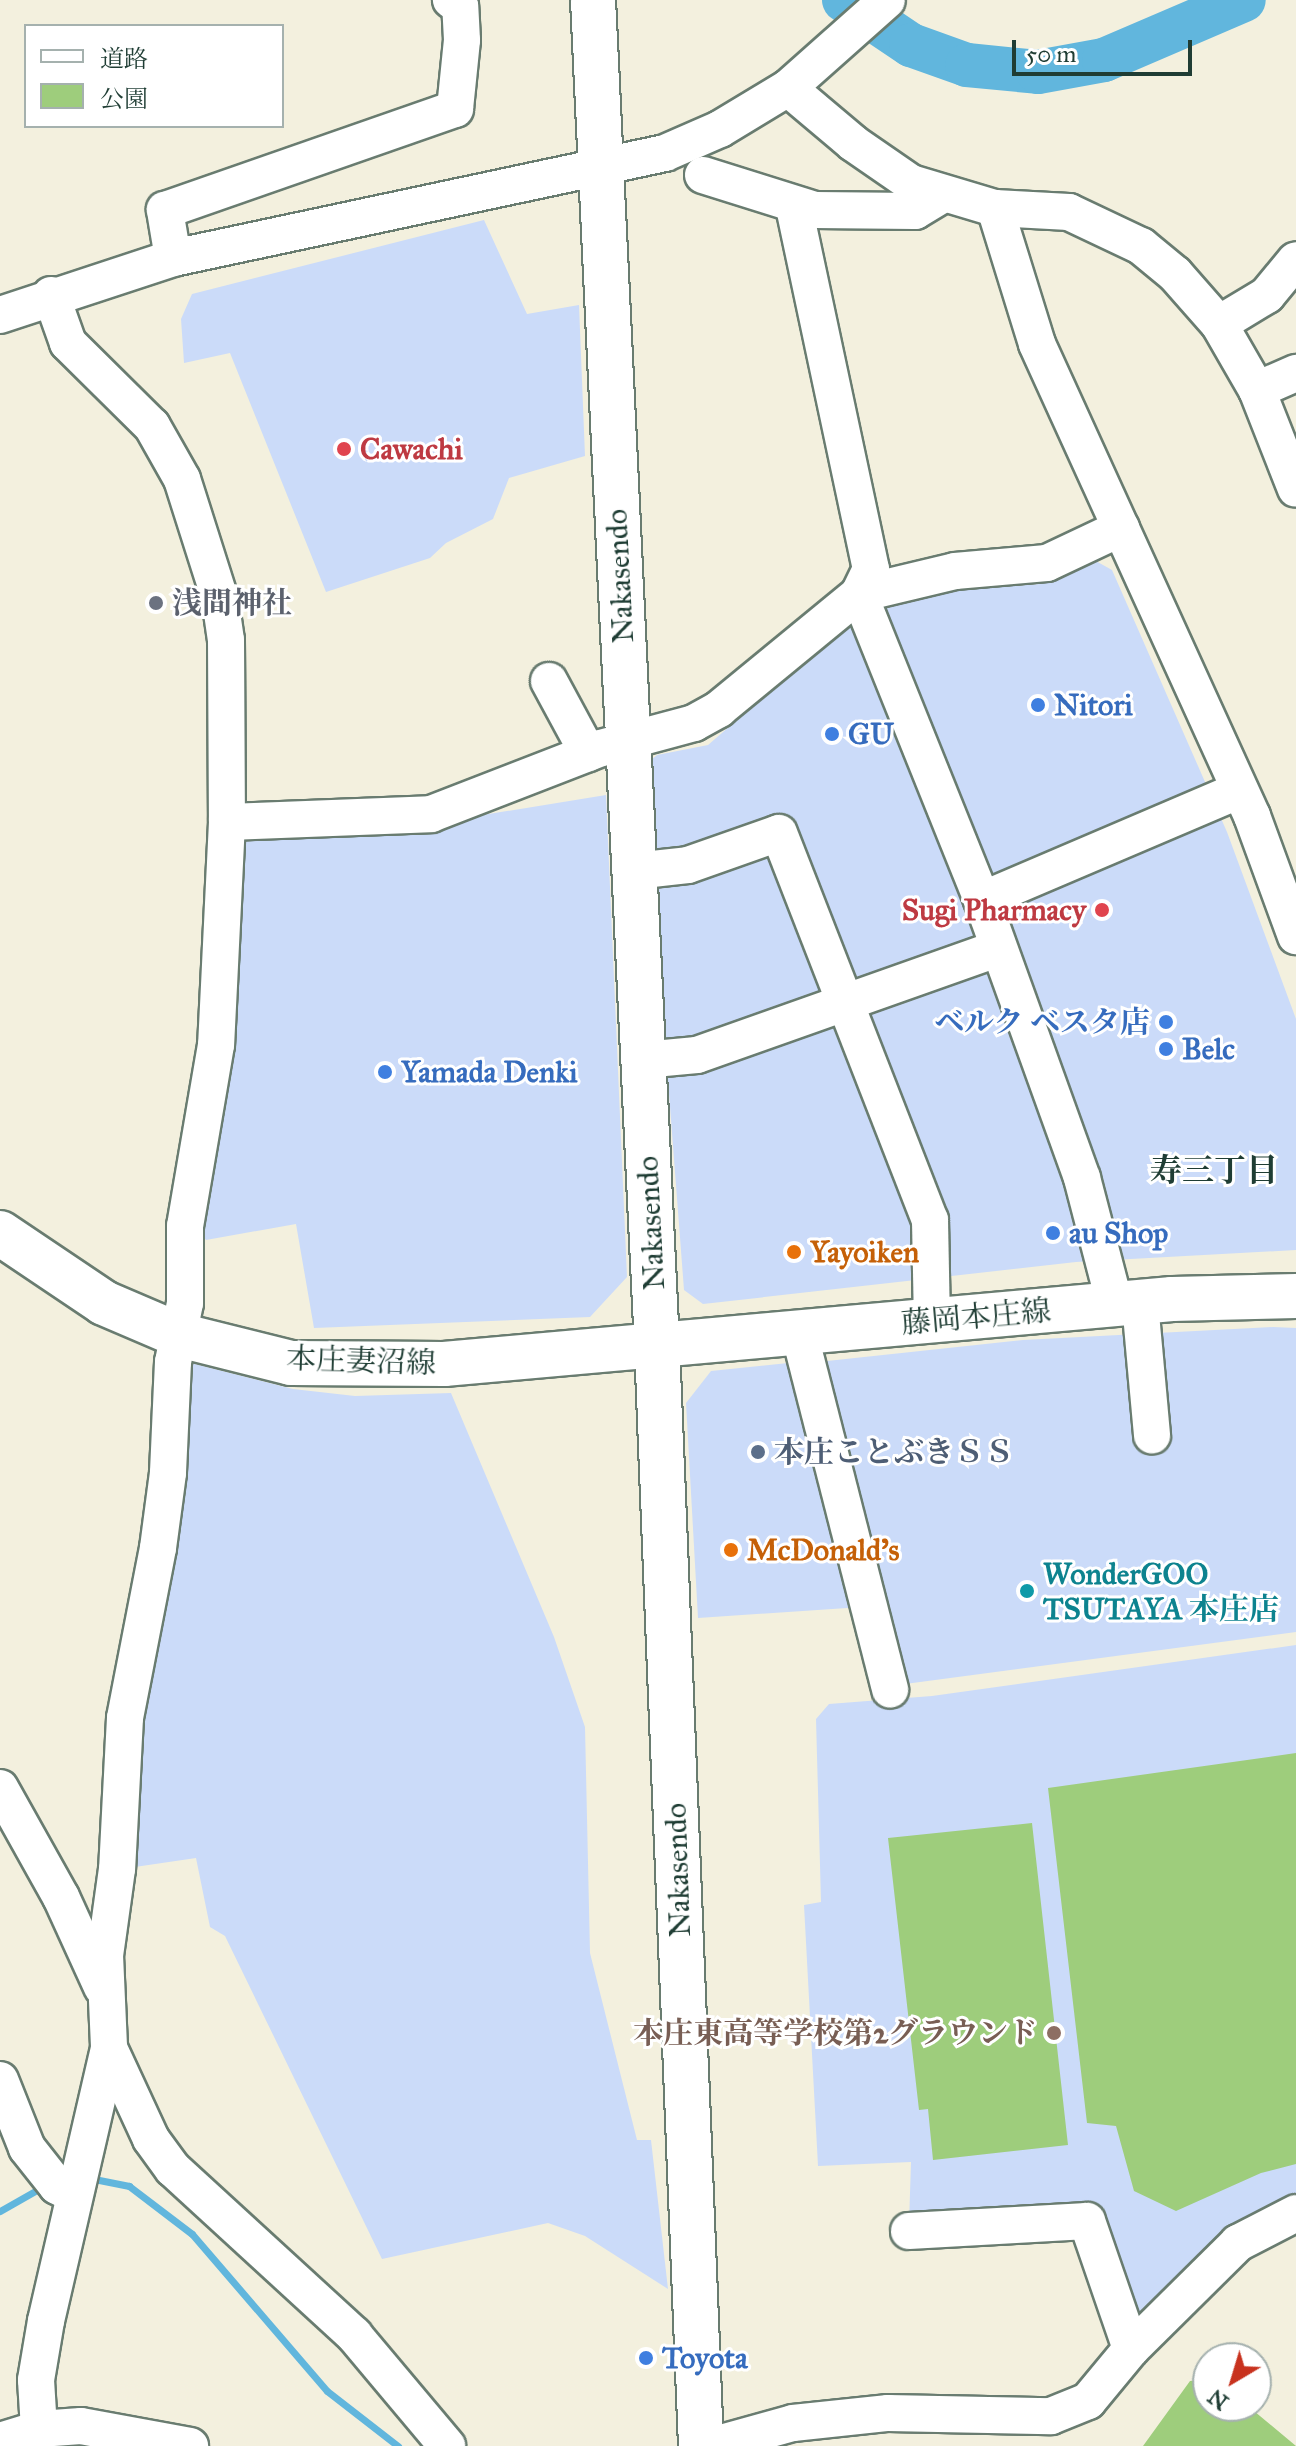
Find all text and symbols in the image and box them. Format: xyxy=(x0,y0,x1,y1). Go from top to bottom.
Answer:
legend xyxy=(24,24,284,128)
scale bar xyxy=(1016,24,1196,74)
text: 50 m xyxy=(1026,39,1076,69)
text: 道路 xyxy=(100,44,148,74)
text: 公園 xyxy=(100,84,148,114)
place label: Cawachi xyxy=(360,431,463,467)
marker: Cawachi xyxy=(335,440,353,458)
street label: Nakasendo xyxy=(599,508,641,644)
place label: 浅間神社 xyxy=(172,585,292,621)
marker: 浅間神社 xyxy=(147,594,165,612)
place label: Nitori xyxy=(1054,687,1133,723)
marker: Nitori xyxy=(1029,696,1047,714)
place label: GU xyxy=(848,716,894,752)
marker: GU xyxy=(823,725,841,743)
place label: Sugi Pharmacy xyxy=(902,892,1086,928)
marker: Sugi Pharmacy xyxy=(1093,901,1111,919)
place label: ベルク ベスタ店 xyxy=(934,1004,1150,1040)
marker: ベルク ベスタ店 xyxy=(1157,1013,1175,1031)
place label: Belc xyxy=(1182,1031,1235,1067)
marker: Belc xyxy=(1157,1040,1175,1058)
place label: Yamada Denki xyxy=(401,1054,577,1090)
marker: Yamada Denki xyxy=(376,1063,394,1081)
district label: 寿三丁目 xyxy=(1150,1152,1278,1190)
street label: Nakasendo xyxy=(630,1155,672,1291)
place label: au Shop xyxy=(1069,1215,1168,1251)
marker: au Shop xyxy=(1044,1224,1062,1242)
place label: Yayoiken xyxy=(810,1234,919,1270)
marker: Yayoiken xyxy=(785,1243,803,1261)
street label: 藤岡本庄線 xyxy=(900,1293,1052,1341)
street label: 本庄妻沼線 xyxy=(285,1340,437,1382)
place label: 本庄ことぶきＳＳ xyxy=(774,1434,1014,1470)
marker: 本庄ことぶきＳＳ xyxy=(749,1443,767,1461)
place label: McDonald's xyxy=(747,1532,899,1568)
marker: McDonald's xyxy=(722,1541,740,1559)
place label: WonderGOO TSUTAYA 本庄店 xyxy=(1043,1556,1279,1626)
marker: WonderGOO TSUTAYA 本庄店 xyxy=(1018,1582,1036,1600)
street label: Nakasendo xyxy=(658,1802,698,1938)
place label: 本庄東高等学校第2グラウンド xyxy=(633,2015,1038,2051)
marker: 本庄東高等学校第2グラウンド xyxy=(1045,2024,1063,2042)
place label: Toyota xyxy=(662,2340,748,2376)
north arrow xyxy=(1192,2342,1272,2422)
marker: Toyota xyxy=(637,2349,655,2367)
text: N xyxy=(1202,2383,1234,2416)

